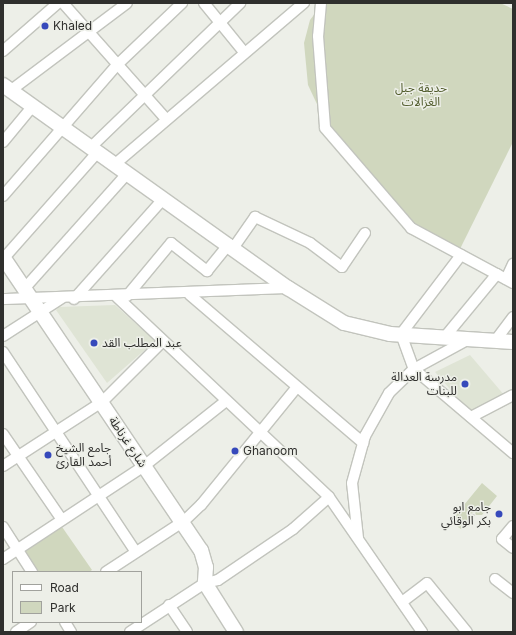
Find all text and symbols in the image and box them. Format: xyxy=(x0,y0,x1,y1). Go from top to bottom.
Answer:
place label: Khaled xyxy=(53,19,92,33)
marker: Khaled xyxy=(40,21,50,31)
park label: حديقة جبل الغزالات xyxy=(395,81,447,109)
place label: عبد المطلب القد xyxy=(102,336,182,350)
marker: عبد المطلب القد xyxy=(89,338,99,348)
place label: مدرسة العدالة للبنات xyxy=(391,370,457,398)
marker: مدرسة العدالة للبنات xyxy=(460,379,470,389)
street label: شارع غرناطة xyxy=(106,414,150,470)
place label: جامع الشيخ أحمد القارئ xyxy=(56,441,112,469)
place label: Ghanoom xyxy=(243,444,298,458)
marker: Ghanoom xyxy=(230,446,240,456)
marker: جامع الشيخ أحمد القارئ xyxy=(43,450,53,460)
place label: جامع ابو بكر الوقائي xyxy=(441,500,491,528)
marker: جامع ابو بكر الوقائي xyxy=(494,509,504,519)
legend xyxy=(12,571,142,623)
text: Road xyxy=(50,580,79,595)
text: Park xyxy=(50,600,76,615)

